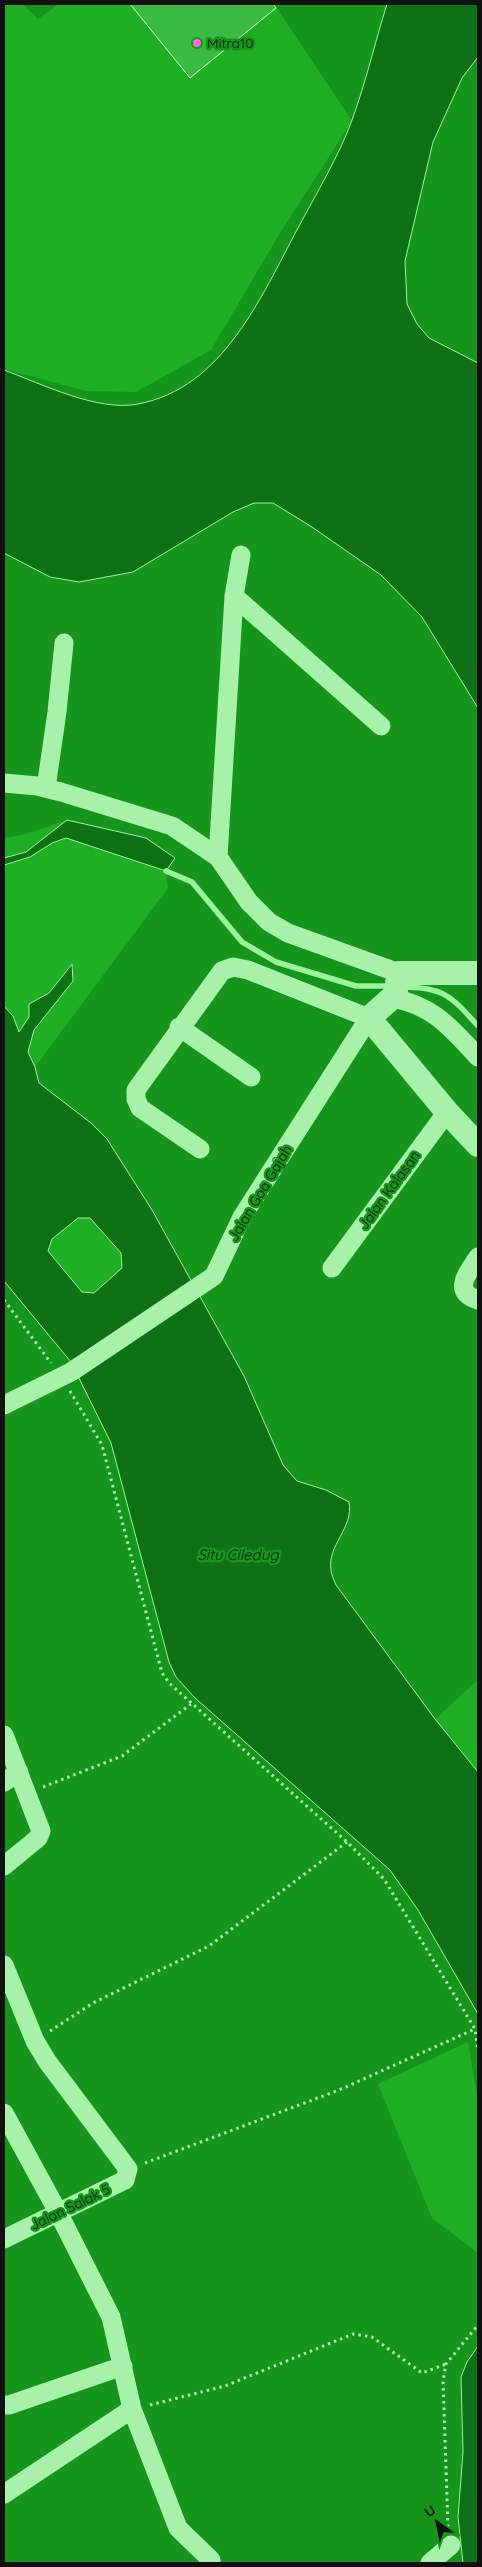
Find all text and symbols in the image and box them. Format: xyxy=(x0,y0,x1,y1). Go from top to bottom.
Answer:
place label: Mitra10 xyxy=(207,34,254,52)
marker: Mitra10 xyxy=(191,37,203,49)
street label: Jalan Goa Gajah xyxy=(224,1142,296,1244)
street label: Jalan Kalasan xyxy=(354,1147,424,1233)
water label: Situ Ciledug xyxy=(197,1545,280,1564)
street label: Jalan Salak 5 xyxy=(27,2180,113,2234)
north arrow xyxy=(412,2497,462,2547)
text: U xyxy=(421,2501,439,2521)

